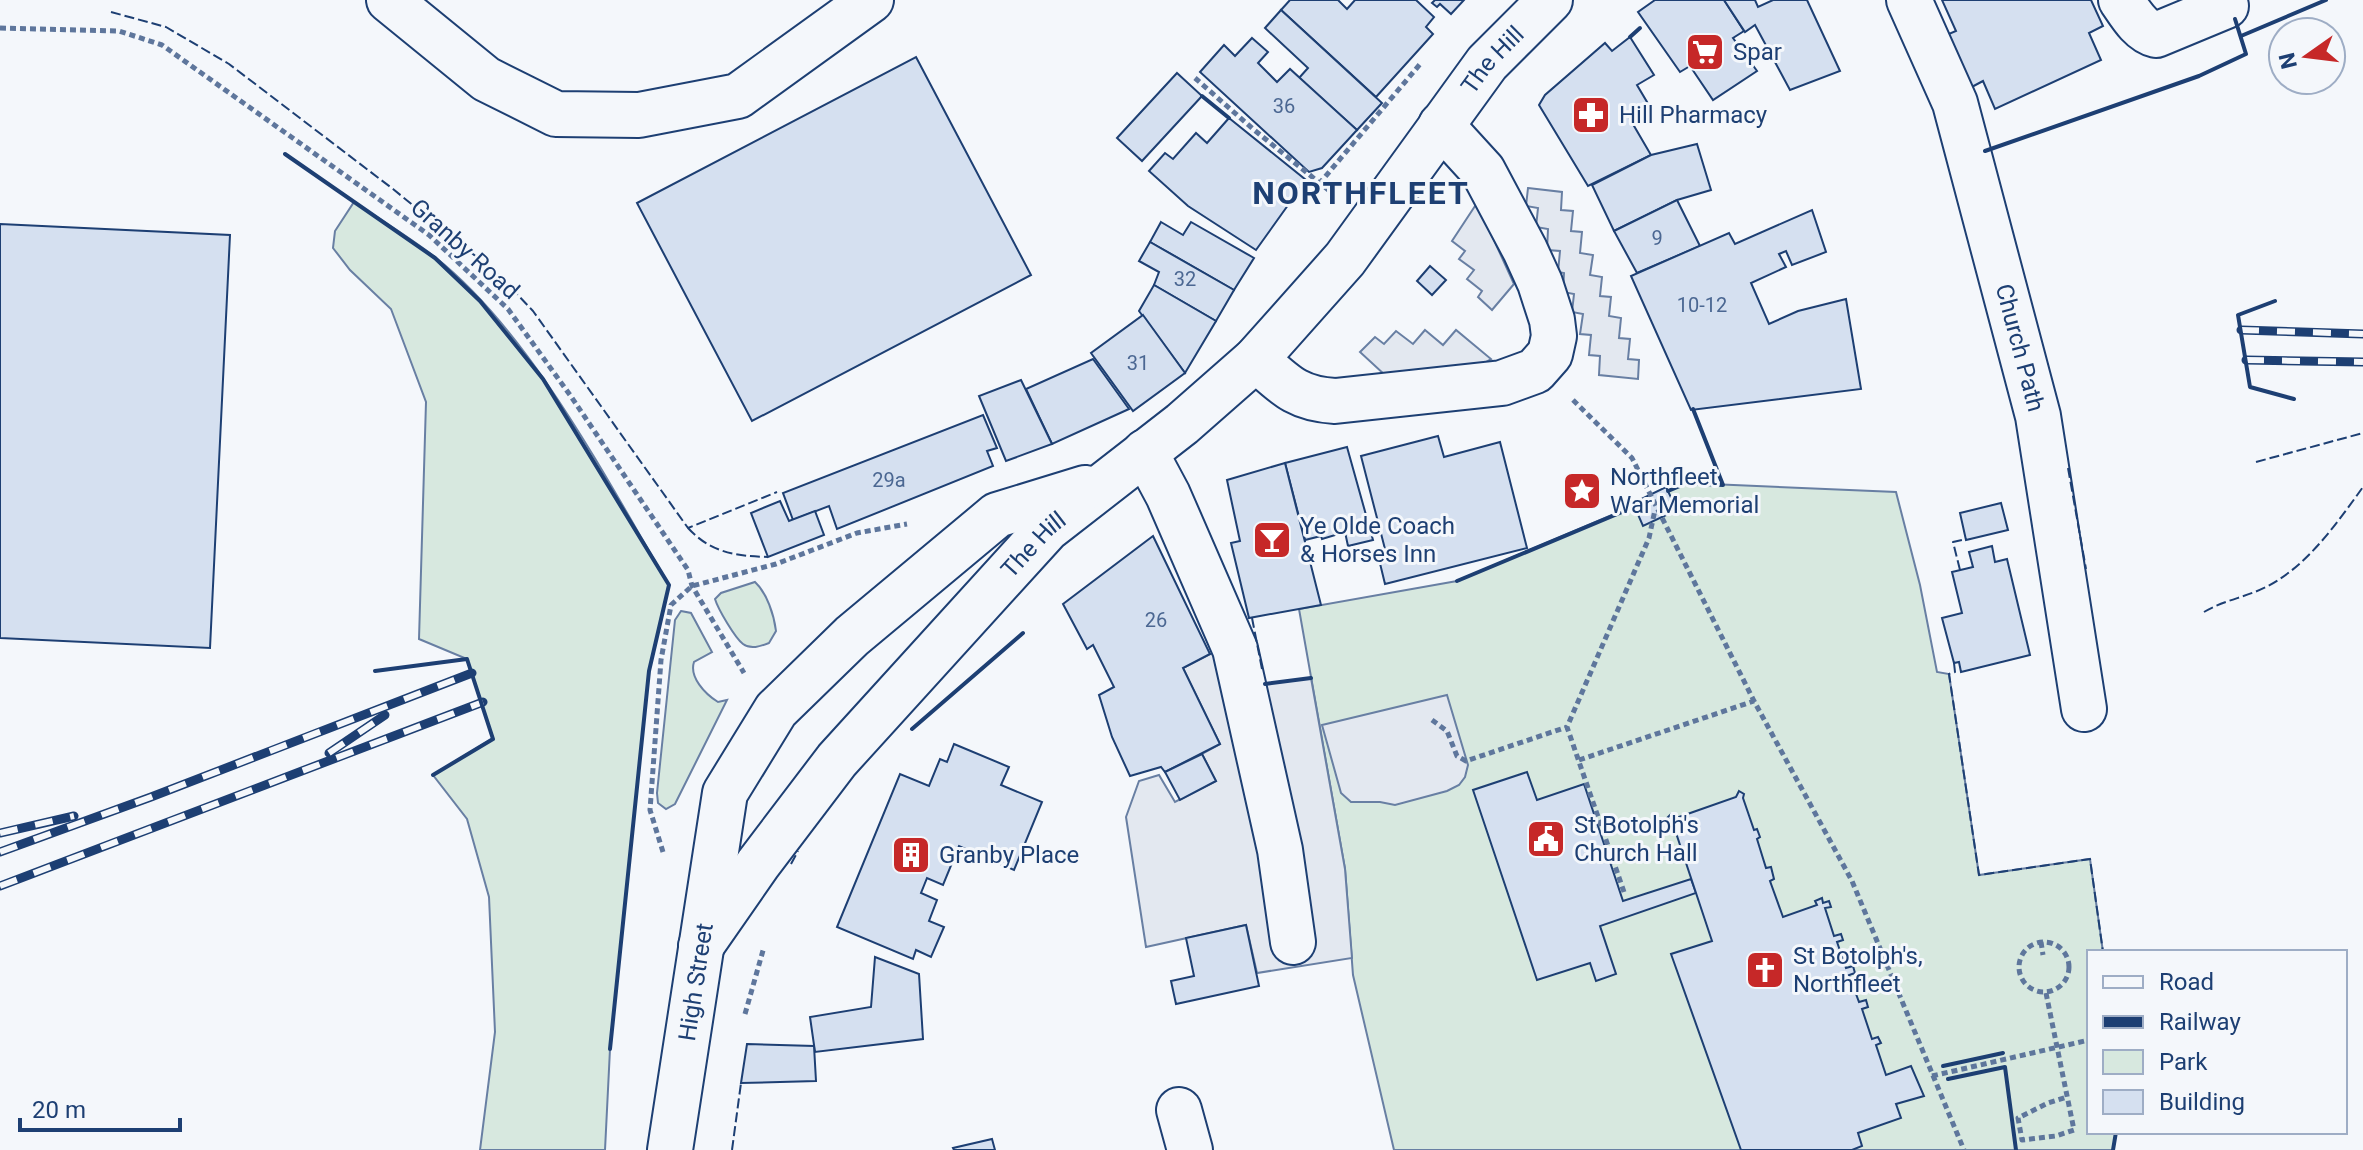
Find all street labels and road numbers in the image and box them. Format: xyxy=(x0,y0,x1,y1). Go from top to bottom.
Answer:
street label: The Hill xyxy=(1455,20,1530,99)
street label: Granby Road xyxy=(405,193,525,305)
street label: Church Path xyxy=(1990,281,2050,415)
street label: The Hill xyxy=(996,506,1071,584)
street label: High Street xyxy=(673,921,719,1043)

